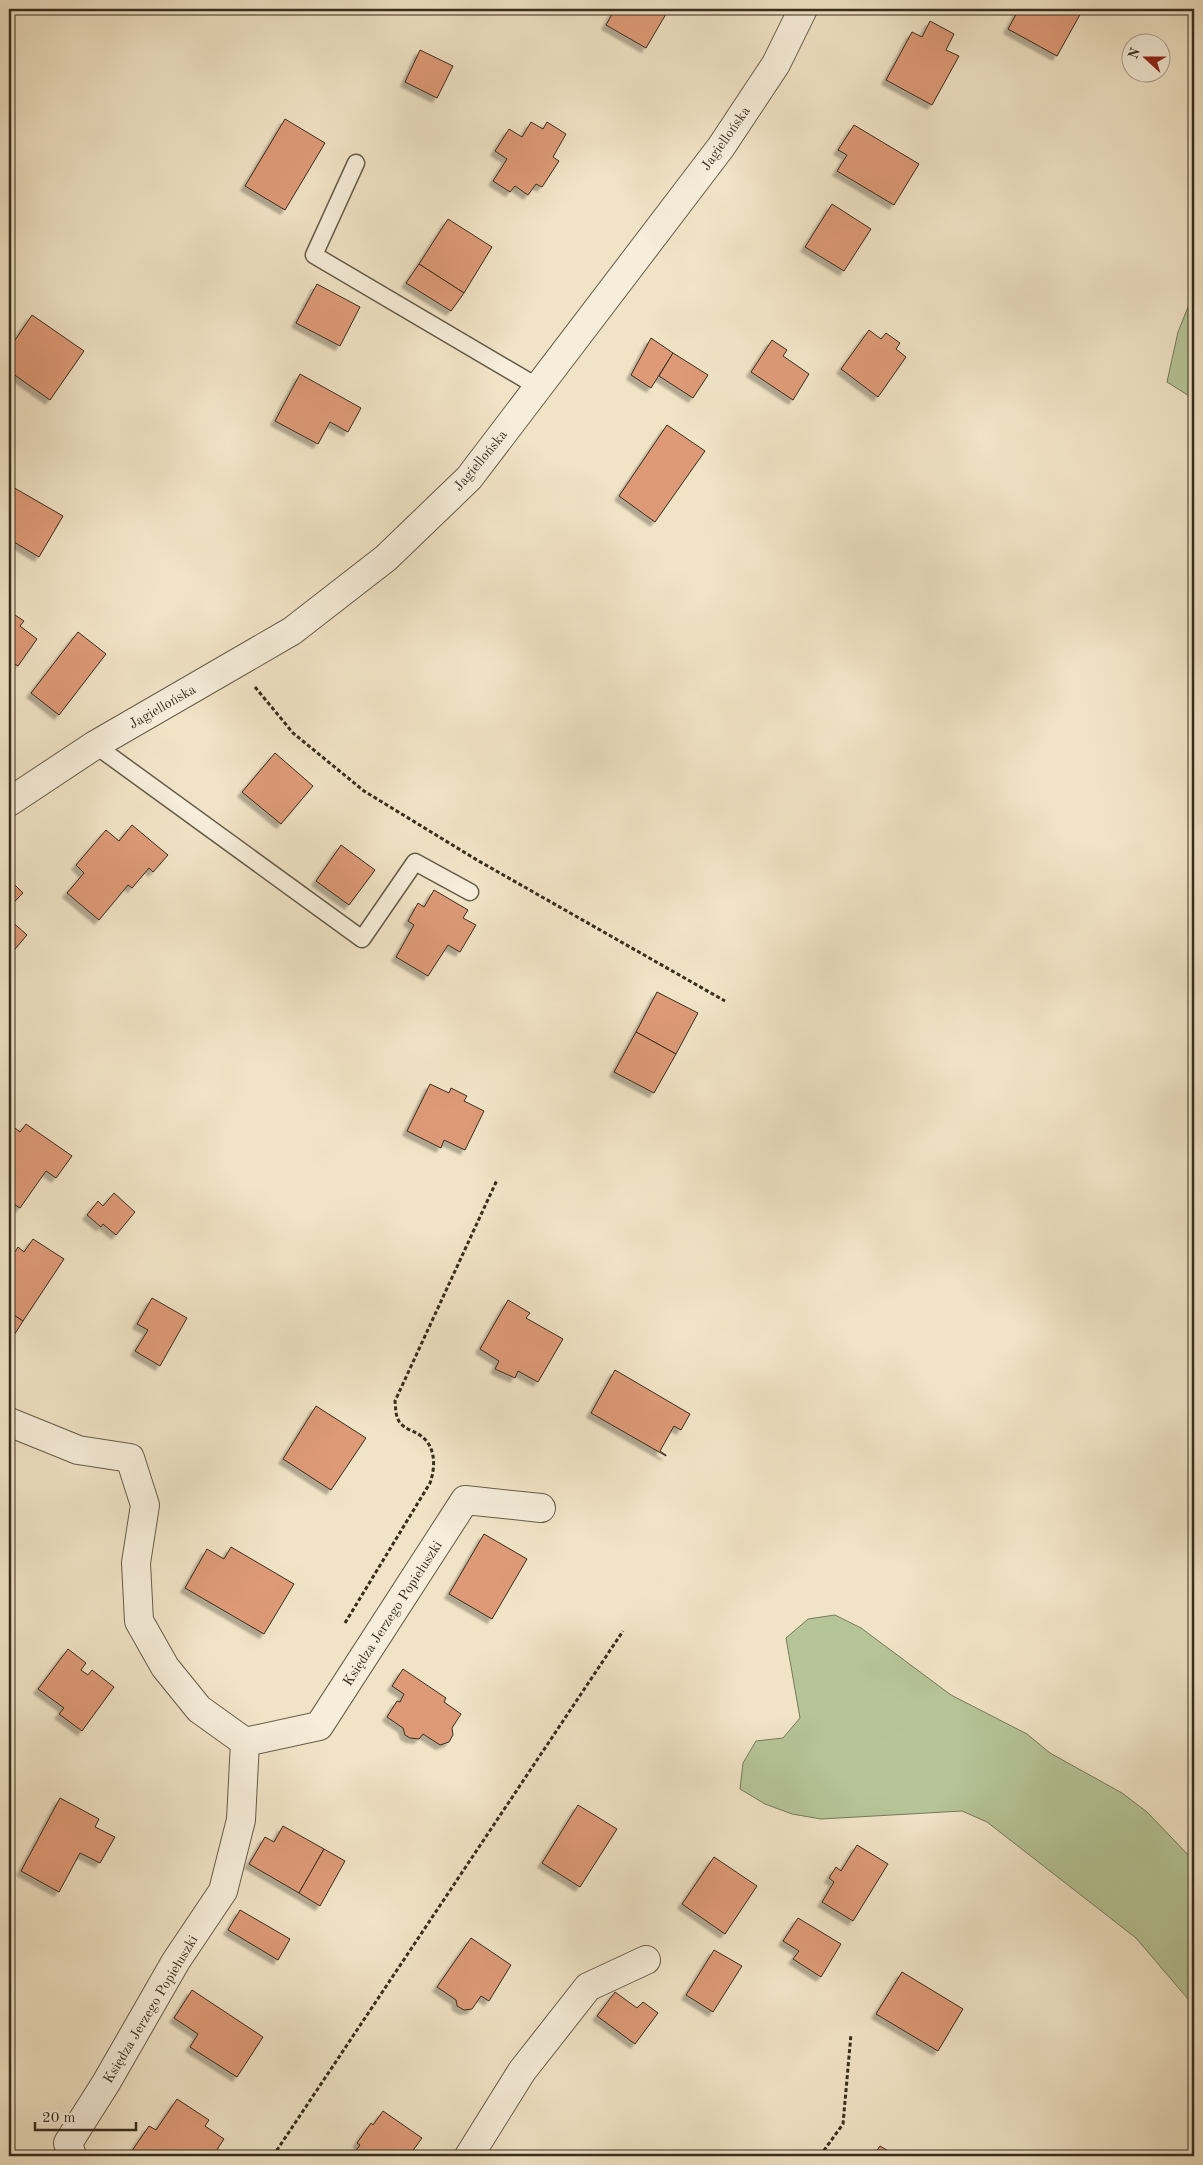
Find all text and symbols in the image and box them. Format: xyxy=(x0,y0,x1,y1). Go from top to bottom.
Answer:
north arrow xyxy=(1120,32,1170,82)
text: N xyxy=(1126,46,1143,61)
street label: Jagiellońska xyxy=(699,104,753,173)
street label: Jagiellońska xyxy=(451,428,510,494)
street label: Jagiellońska xyxy=(127,682,198,732)
street label: Księdza Jerzego Popiełuszki xyxy=(341,1538,445,1689)
street label: Księdza Jerzego Popiełuszki xyxy=(101,1933,201,2086)
scale bar xyxy=(35,2100,136,2132)
text: 20 m xyxy=(42,2111,76,2126)

